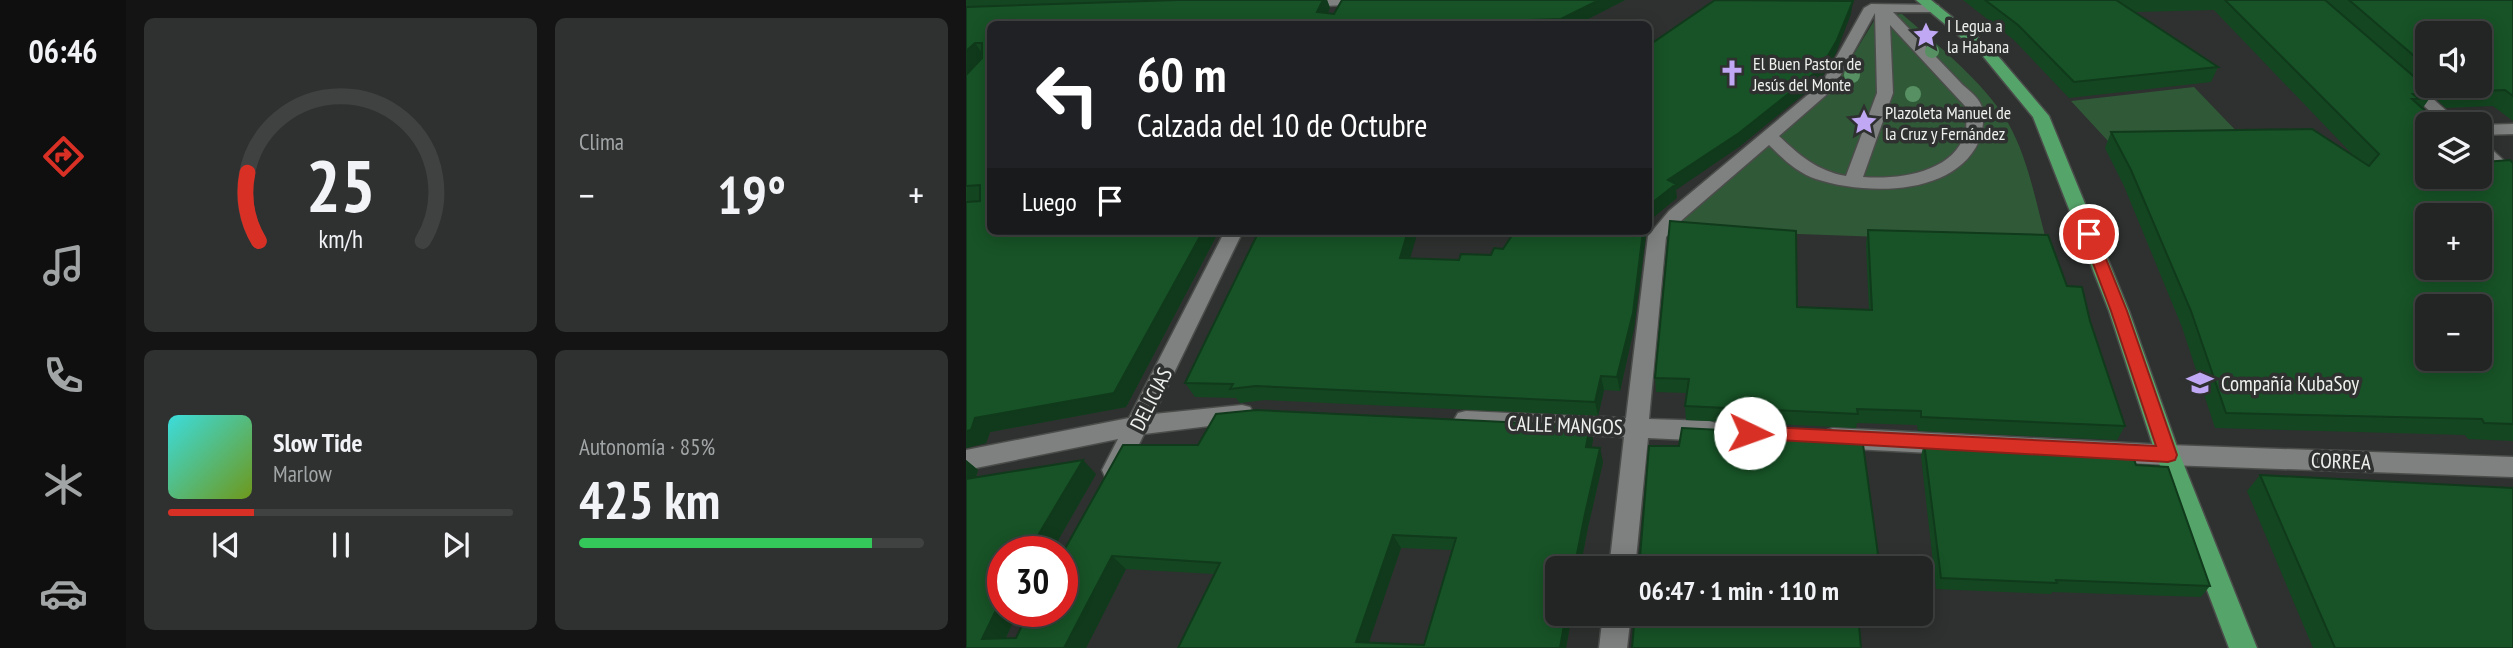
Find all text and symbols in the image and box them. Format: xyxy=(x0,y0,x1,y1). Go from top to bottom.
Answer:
place label: I Legua a la Habana xyxy=(1947,14,2009,58)
place icon: I Legua a la Habana xyxy=(1911,20,1941,50)
map controls xyxy=(2415,21,2492,371)
button: sound xyxy=(2415,21,2492,98)
text: 06:46 xyxy=(28,30,98,72)
text: 60 m xyxy=(1137,42,1226,106)
icon: left xyxy=(1022,49,1113,140)
place label: El Buen Pastor de Jesús del Monte xyxy=(1752,52,1862,96)
church icon: El Buen Pastor de Jesús del Monte xyxy=(1717,58,1747,88)
place label: Plazoleta Manuel de la Cruz y Fernández xyxy=(1885,101,2011,145)
text: Calzada del 10 de Octubre xyxy=(1137,104,1428,146)
place icon: Plazoleta Manuel de la Cruz y Fernández xyxy=(1849,107,1879,137)
button: layers xyxy=(2415,112,2492,189)
text: Clima xyxy=(579,127,624,156)
icon: directions xyxy=(39,132,88,181)
text: 25 xyxy=(306,137,375,231)
text: 19° xyxy=(717,161,786,228)
text: − xyxy=(579,170,595,219)
text: + xyxy=(908,170,924,219)
icon: arrive xyxy=(1091,182,1129,220)
text: Luego xyxy=(1022,185,1077,218)
button: + xyxy=(2415,203,2492,280)
pin xyxy=(2059,204,2119,264)
icon: arrive xyxy=(2070,215,2108,253)
text: km/h xyxy=(318,223,363,255)
icon: music xyxy=(39,241,88,290)
button: − xyxy=(2415,294,2492,371)
icon: phone xyxy=(39,351,88,400)
street label: DELICIAS xyxy=(1124,363,1178,435)
school or university icon: Compañía KubaSoy xyxy=(2185,368,2215,398)
place label: Compañía KubaSoy xyxy=(2221,370,2359,397)
position arrow xyxy=(1713,396,1787,470)
street label: CALLE MANGOS xyxy=(1507,409,1623,441)
text: Slow Tide xyxy=(273,426,363,459)
text: Autonomía · 85% xyxy=(579,432,715,461)
street label: CORREA xyxy=(2311,446,2371,476)
text: Marlow xyxy=(273,459,332,488)
icon: climate xyxy=(39,460,88,509)
text: 425 km xyxy=(579,466,720,533)
icon: previous xyxy=(207,526,245,564)
icon: pause xyxy=(322,526,360,564)
icon: next xyxy=(437,526,475,564)
speed limit sign: 30 xyxy=(987,536,1078,627)
icon: car xyxy=(39,569,88,618)
text: 06:47 · 1 min · 110 m xyxy=(1639,574,1839,607)

